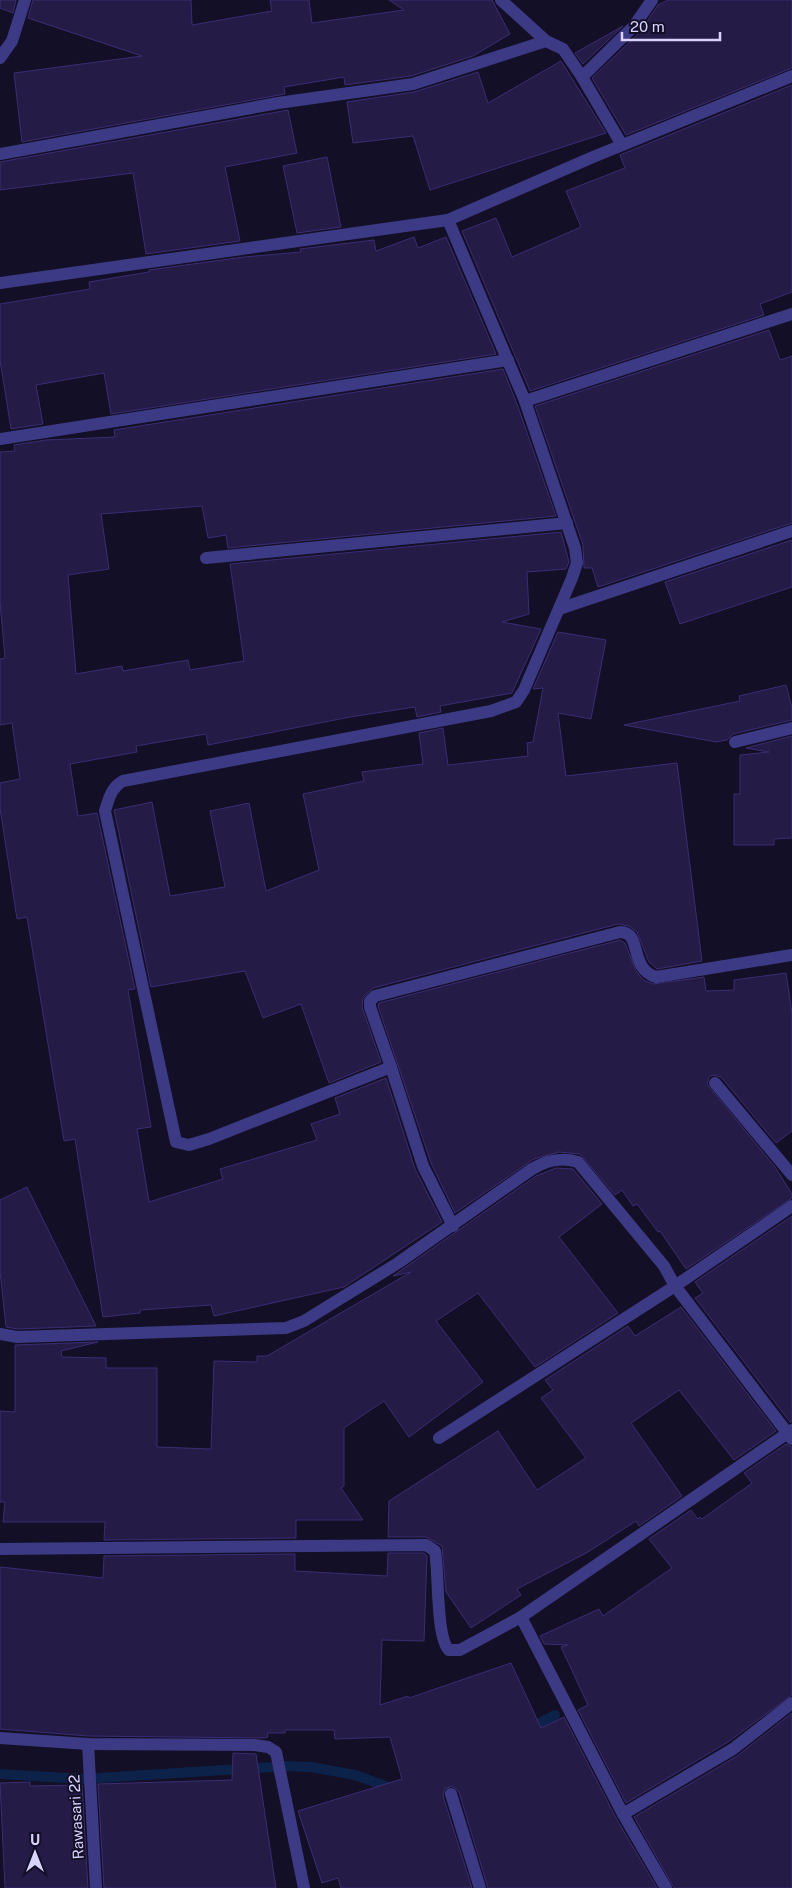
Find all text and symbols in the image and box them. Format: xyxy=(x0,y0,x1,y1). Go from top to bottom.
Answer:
scale bar xyxy=(622,10,720,42)
text: 20 m xyxy=(630,18,665,35)
street label: Rawasari 22 xyxy=(65,1774,87,1860)
north arrow xyxy=(10,1828,60,1878)
text: U xyxy=(30,1832,40,1848)

